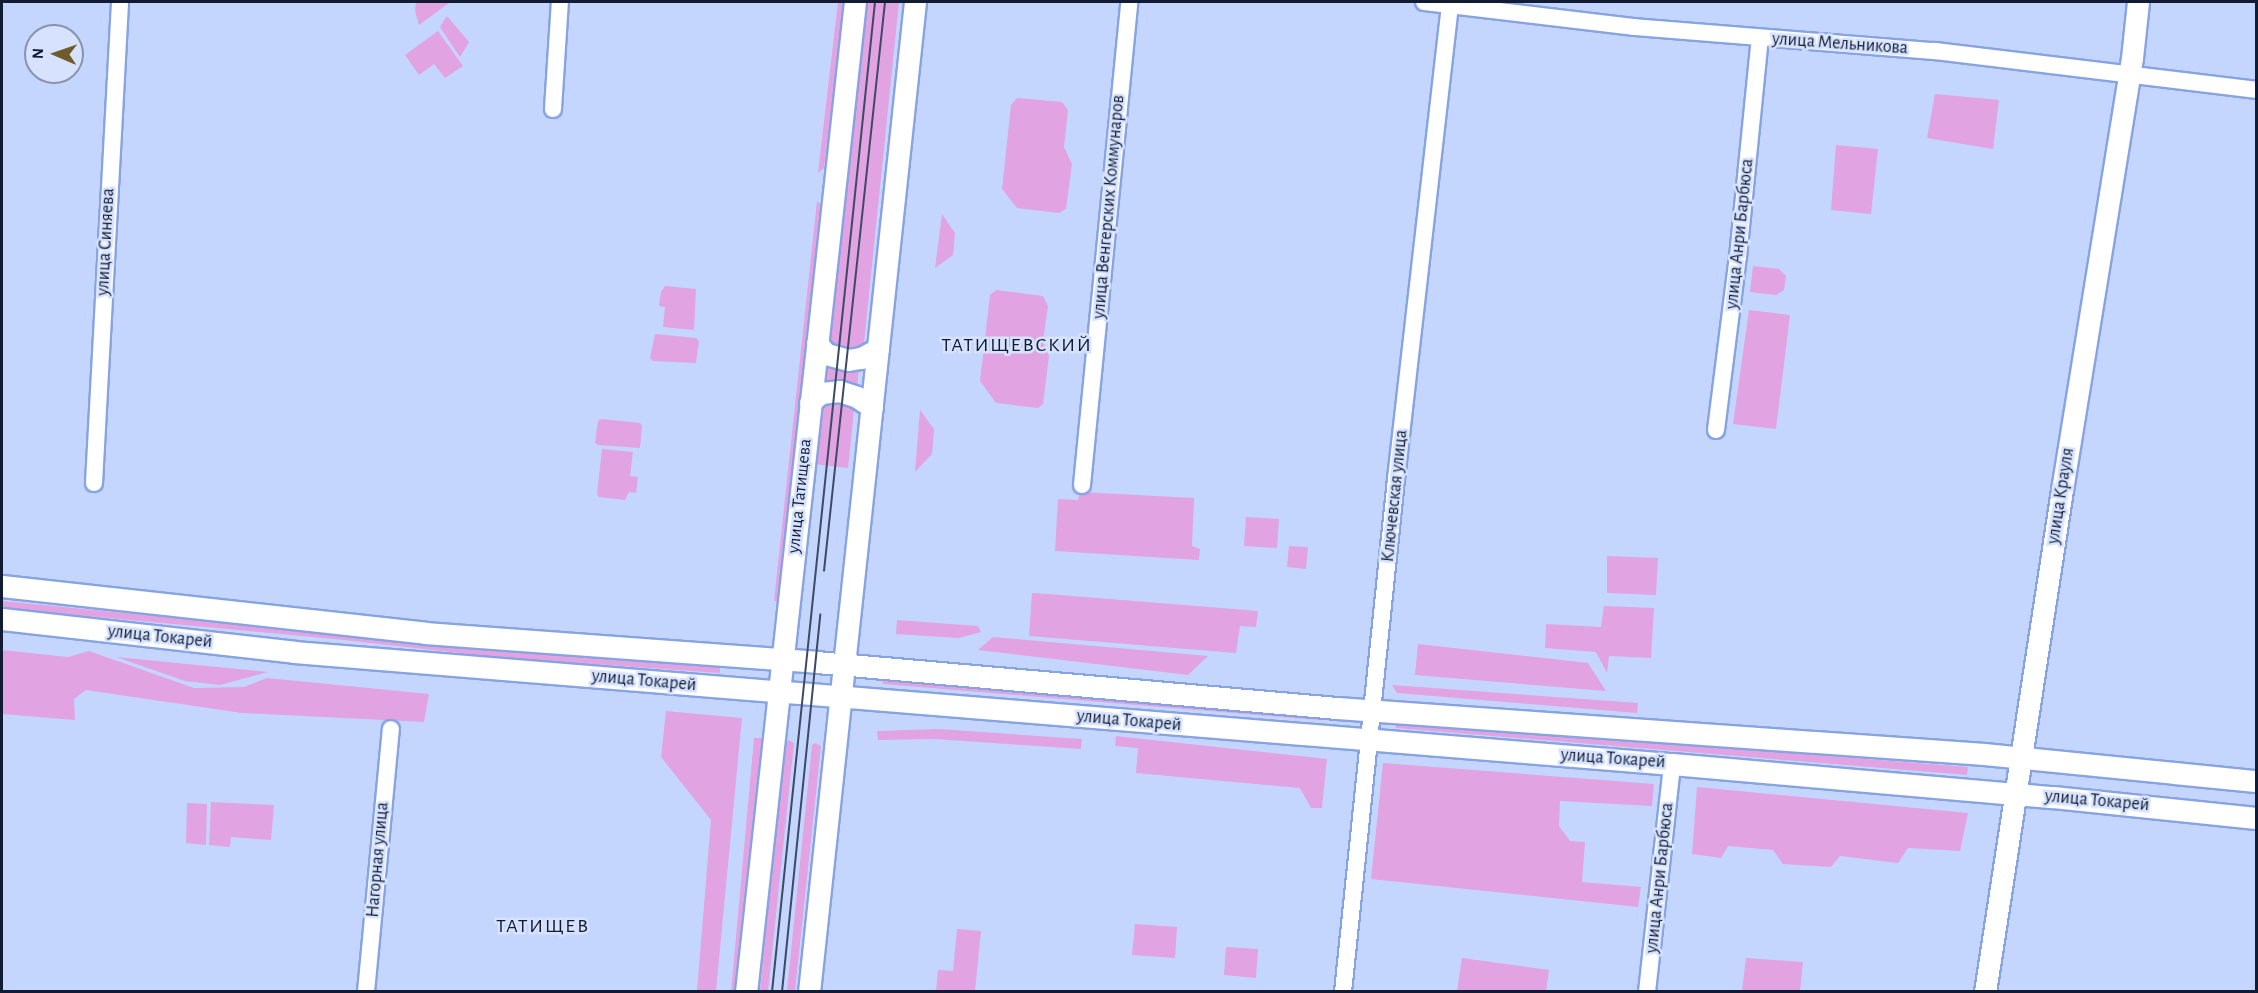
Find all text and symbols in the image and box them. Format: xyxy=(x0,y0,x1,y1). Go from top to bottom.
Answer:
north arrow xyxy=(24,24,84,84)
street label: улица Мельникова xyxy=(1771,28,1909,60)
text: N xyxy=(30,48,46,59)
street label: улица Венгерских Коммунаров xyxy=(1088,94,1130,320)
street label: улица Анри Барбюса xyxy=(1721,158,1759,310)
street label: улица Синяева xyxy=(92,188,120,296)
district label: ТАТИЩЕВСКИЙ xyxy=(942,333,1092,357)
street label: Ключевская улица xyxy=(1377,429,1413,563)
street label: улица Татищева xyxy=(783,438,817,554)
street label: улица Крауля xyxy=(2043,446,2079,546)
street label: улица Токарей xyxy=(107,621,213,653)
street label: улица Токарей xyxy=(591,666,697,696)
street label: улица Токарей xyxy=(1076,706,1182,736)
street label: улица Токарей xyxy=(1560,745,1666,773)
street label: улица Токарей xyxy=(2044,786,2150,816)
street label: Нагорная улица xyxy=(362,801,394,919)
street label: улица Анри Барбюса xyxy=(1641,802,1679,954)
district label: ТАТИЩЕВ xyxy=(496,914,590,938)

